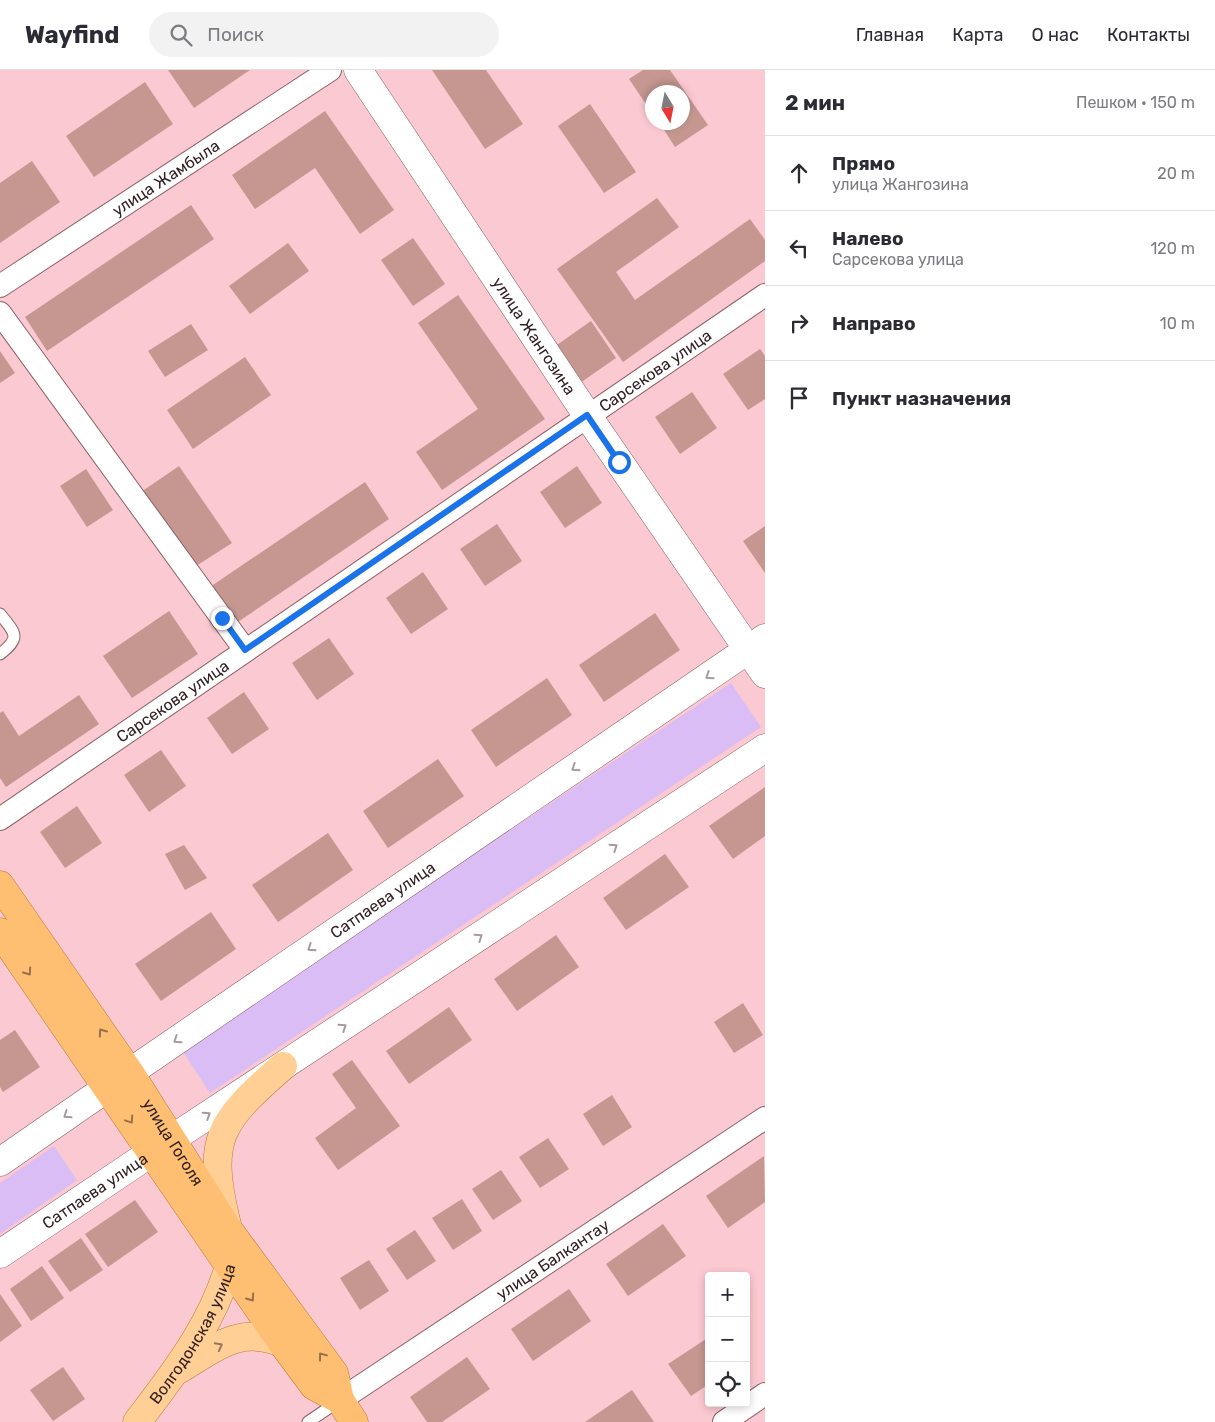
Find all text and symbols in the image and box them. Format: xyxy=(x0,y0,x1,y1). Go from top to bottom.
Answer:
search box xyxy=(149,12,499,57)
text: Wayfind xyxy=(25,21,119,49)
icon: search xyxy=(167,21,195,49)
text: Поиск xyxy=(207,23,264,46)
text: Главная xyxy=(856,24,924,46)
text: Карта xyxy=(952,24,1004,46)
text: О нас xyxy=(1032,24,1079,46)
text: Контакты xyxy=(1107,24,1190,46)
north arrow xyxy=(645,85,690,130)
text: 2 мин xyxy=(785,90,845,115)
text: Пешком · 150 m xyxy=(1076,93,1195,112)
street label: улица Жамбыла xyxy=(108,136,223,220)
text: Прямо xyxy=(832,152,895,175)
icon: ahead xyxy=(785,159,813,187)
text: 20 m xyxy=(1157,164,1195,183)
text: улица Жангозина xyxy=(832,175,969,194)
text: Налево xyxy=(832,227,904,250)
icon: left xyxy=(785,234,813,262)
text: 120 m xyxy=(1150,239,1195,258)
text: Сарсекова улица xyxy=(832,250,964,269)
street label: улица Жангозина xyxy=(489,274,580,398)
icon: right xyxy=(785,309,813,337)
text: Направо xyxy=(832,312,916,335)
text: 10 m xyxy=(1160,314,1195,333)
street label: Сарсекова улица xyxy=(595,325,715,415)
icon: arrive xyxy=(785,384,813,412)
text: Пункт назначения xyxy=(832,387,1011,410)
route start xyxy=(608,451,631,474)
route end xyxy=(211,607,234,630)
street label: Сарсекова улица xyxy=(113,656,232,746)
one-way arrow xyxy=(706,670,715,679)
one-way arrow xyxy=(571,761,580,771)
one-way arrow xyxy=(609,844,618,854)
street label: Сатпаева улица xyxy=(326,857,438,942)
one-way arrow xyxy=(473,934,482,943)
one-way arrow xyxy=(307,942,317,951)
one-way arrow xyxy=(22,966,31,976)
one-way arrow xyxy=(337,1024,347,1033)
one-way arrow xyxy=(99,1029,108,1038)
one-way arrow xyxy=(173,1034,183,1043)
street label: улица Гоголя xyxy=(139,1095,208,1189)
one-way arrow xyxy=(64,1109,73,1118)
one-way arrow xyxy=(202,1112,211,1122)
one-way arrow xyxy=(124,1115,133,1124)
street label: Сатпаева улица xyxy=(38,1148,151,1233)
street label: улица Балкантау xyxy=(493,1215,613,1303)
street label: Волгодонская улица xyxy=(145,1261,239,1407)
map controls xyxy=(705,1272,750,1407)
button: + xyxy=(705,1272,750,1317)
one-way arrow xyxy=(245,1292,253,1301)
button: − xyxy=(705,1317,750,1362)
one-way arrow xyxy=(213,1343,222,1353)
one-way arrow xyxy=(319,1353,327,1362)
button: locate xyxy=(705,1362,750,1407)

